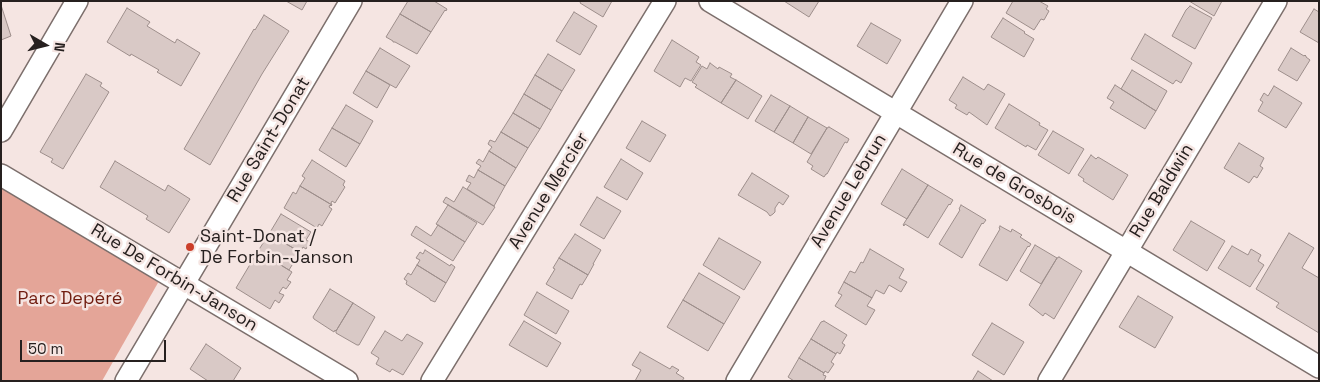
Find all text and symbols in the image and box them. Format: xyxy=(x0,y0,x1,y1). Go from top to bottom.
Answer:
north arrow xyxy=(20,20,70,70)
text: N xyxy=(50,41,69,53)
street label: Rue Saint-Donat xyxy=(223,73,315,207)
street label: Avenue Mercier xyxy=(504,129,594,253)
street label: Avenue Lebrun xyxy=(807,130,891,252)
street label: Rue de Grosbois xyxy=(948,139,1080,229)
street label: Rue Baldwin xyxy=(1126,140,1198,242)
street label: Rue De Forbin-Janson xyxy=(87,220,261,336)
place label: Saint-Donat / De Forbin-Janson xyxy=(200,226,353,268)
marker: Saint-Donat / De Forbin-Janson xyxy=(184,241,196,253)
park label: Parc Depéré xyxy=(18,288,122,310)
scale bar xyxy=(22,330,169,362)
text: 50 m xyxy=(28,339,63,358)

